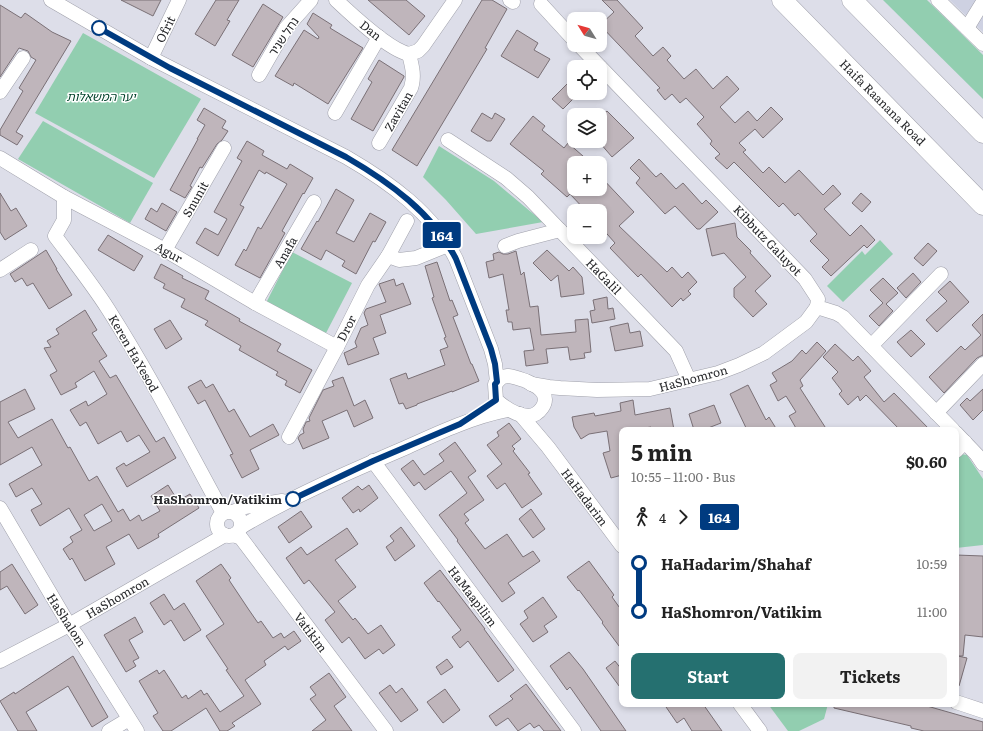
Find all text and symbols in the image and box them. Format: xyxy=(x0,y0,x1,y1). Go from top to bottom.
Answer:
street label: Ofrit xyxy=(151,12,179,46)
north arrow xyxy=(567,12,607,52)
map controls xyxy=(567,12,607,244)
street label: נחל שניר xyxy=(263,13,303,59)
street label: Dan xyxy=(356,16,386,44)
unlabelled marker xyxy=(91,20,107,36)
street label: Haifa Raanana Road xyxy=(836,55,931,150)
button: locate xyxy=(567,60,607,100)
park label: יער המשאלות xyxy=(66,87,137,105)
street label: Zavitan xyxy=(379,88,417,134)
button: layers xyxy=(567,108,607,148)
button: + xyxy=(567,156,607,196)
street label: Snunit xyxy=(177,178,213,220)
street label: Kibbutz Galuyot xyxy=(730,201,807,280)
button: − xyxy=(567,204,607,244)
line badge: 164 xyxy=(419,222,465,248)
text: 164 xyxy=(431,225,453,245)
street label: Anafa xyxy=(269,232,302,271)
street label: Agur xyxy=(152,237,186,267)
street label: HaGalil xyxy=(582,254,626,298)
street label: Keren HaYesod xyxy=(105,311,164,396)
street label: Dror xyxy=(332,311,360,344)
street label: HaShomron xyxy=(657,360,729,396)
text: 5 min xyxy=(631,435,693,468)
text: $0.60 xyxy=(906,450,947,473)
street label: HaHadarim xyxy=(557,464,613,530)
text: 10:55 – 11:00 · Bus xyxy=(631,467,735,486)
place label: HaShomron/Vatikim xyxy=(153,490,282,508)
marker: HaShomron/Vatikim xyxy=(285,491,301,507)
icon: walk xyxy=(631,506,653,528)
icon: forward xyxy=(672,506,694,528)
text: 164 xyxy=(708,507,731,527)
text: 4 xyxy=(659,508,666,527)
text: HaHadarim/Shahaf xyxy=(661,552,811,575)
text: 10:59 xyxy=(916,554,947,573)
street label: HaMaapilim xyxy=(444,562,502,631)
street label: HaShomron xyxy=(82,572,152,622)
street label: HaShalom xyxy=(43,590,91,651)
text: HaShomron/Vatikim xyxy=(661,600,822,623)
text: 11:00 xyxy=(917,602,947,621)
street label: Vatikim xyxy=(290,608,332,656)
button: Start xyxy=(631,653,785,699)
button: Tickets xyxy=(793,653,947,699)

